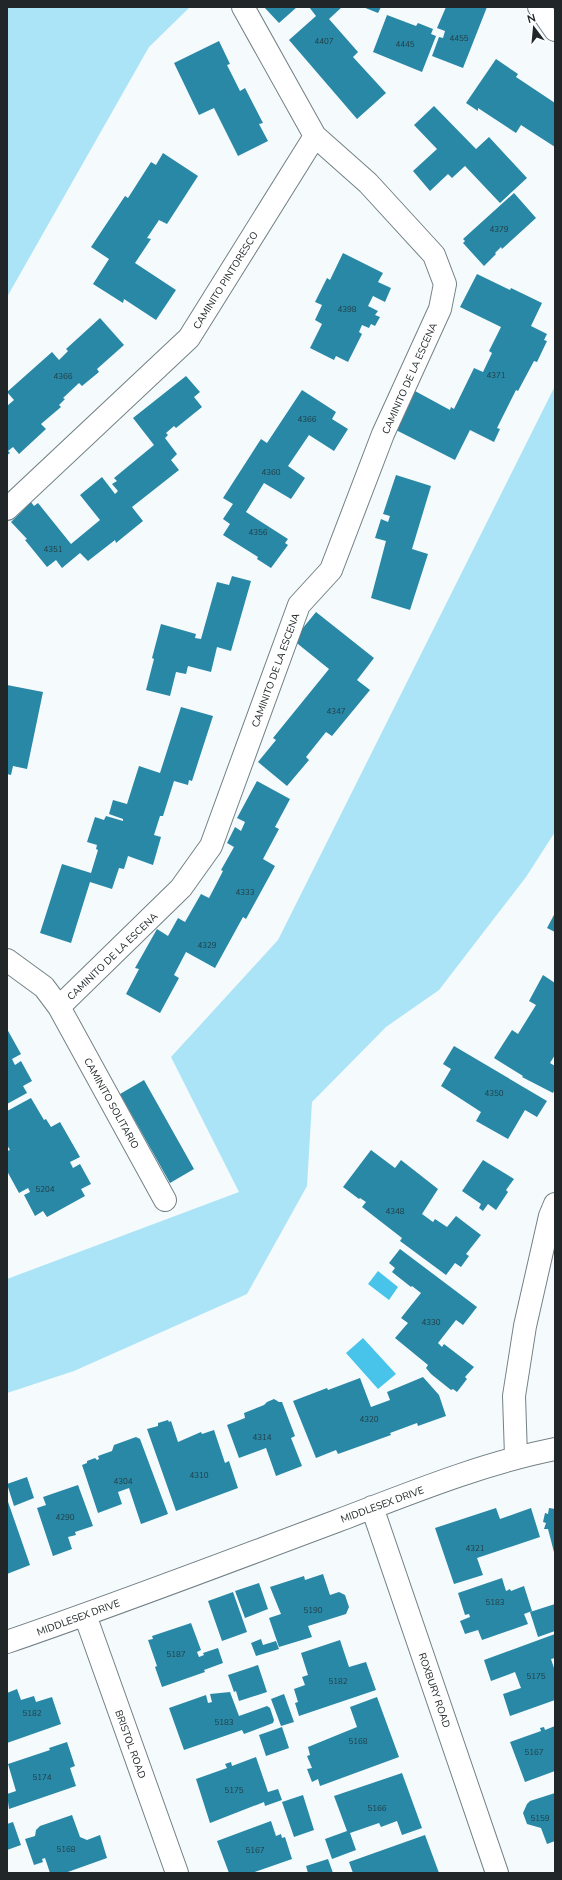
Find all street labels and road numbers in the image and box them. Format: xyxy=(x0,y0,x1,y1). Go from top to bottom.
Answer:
street label: CAMINITO PINTORESCO xyxy=(190,229,262,332)
street label: CAMINITO DE LA ESCENA xyxy=(379,320,441,436)
street label: CAMINITO DE LA ESCENA xyxy=(249,611,303,729)
street label: CAMINITO DE LA ESCENA xyxy=(64,909,162,1004)
street label: CAMINITO SOLITARIO xyxy=(80,1055,142,1152)
street label: MIDDLESEX DRIVE xyxy=(339,1483,426,1526)
street label: MIDDLESEX DRIVE xyxy=(35,1596,122,1639)
street label: ROXBURY ROAD xyxy=(415,1651,453,1730)
street label: BRISTOL ROAD xyxy=(111,1708,149,1781)

